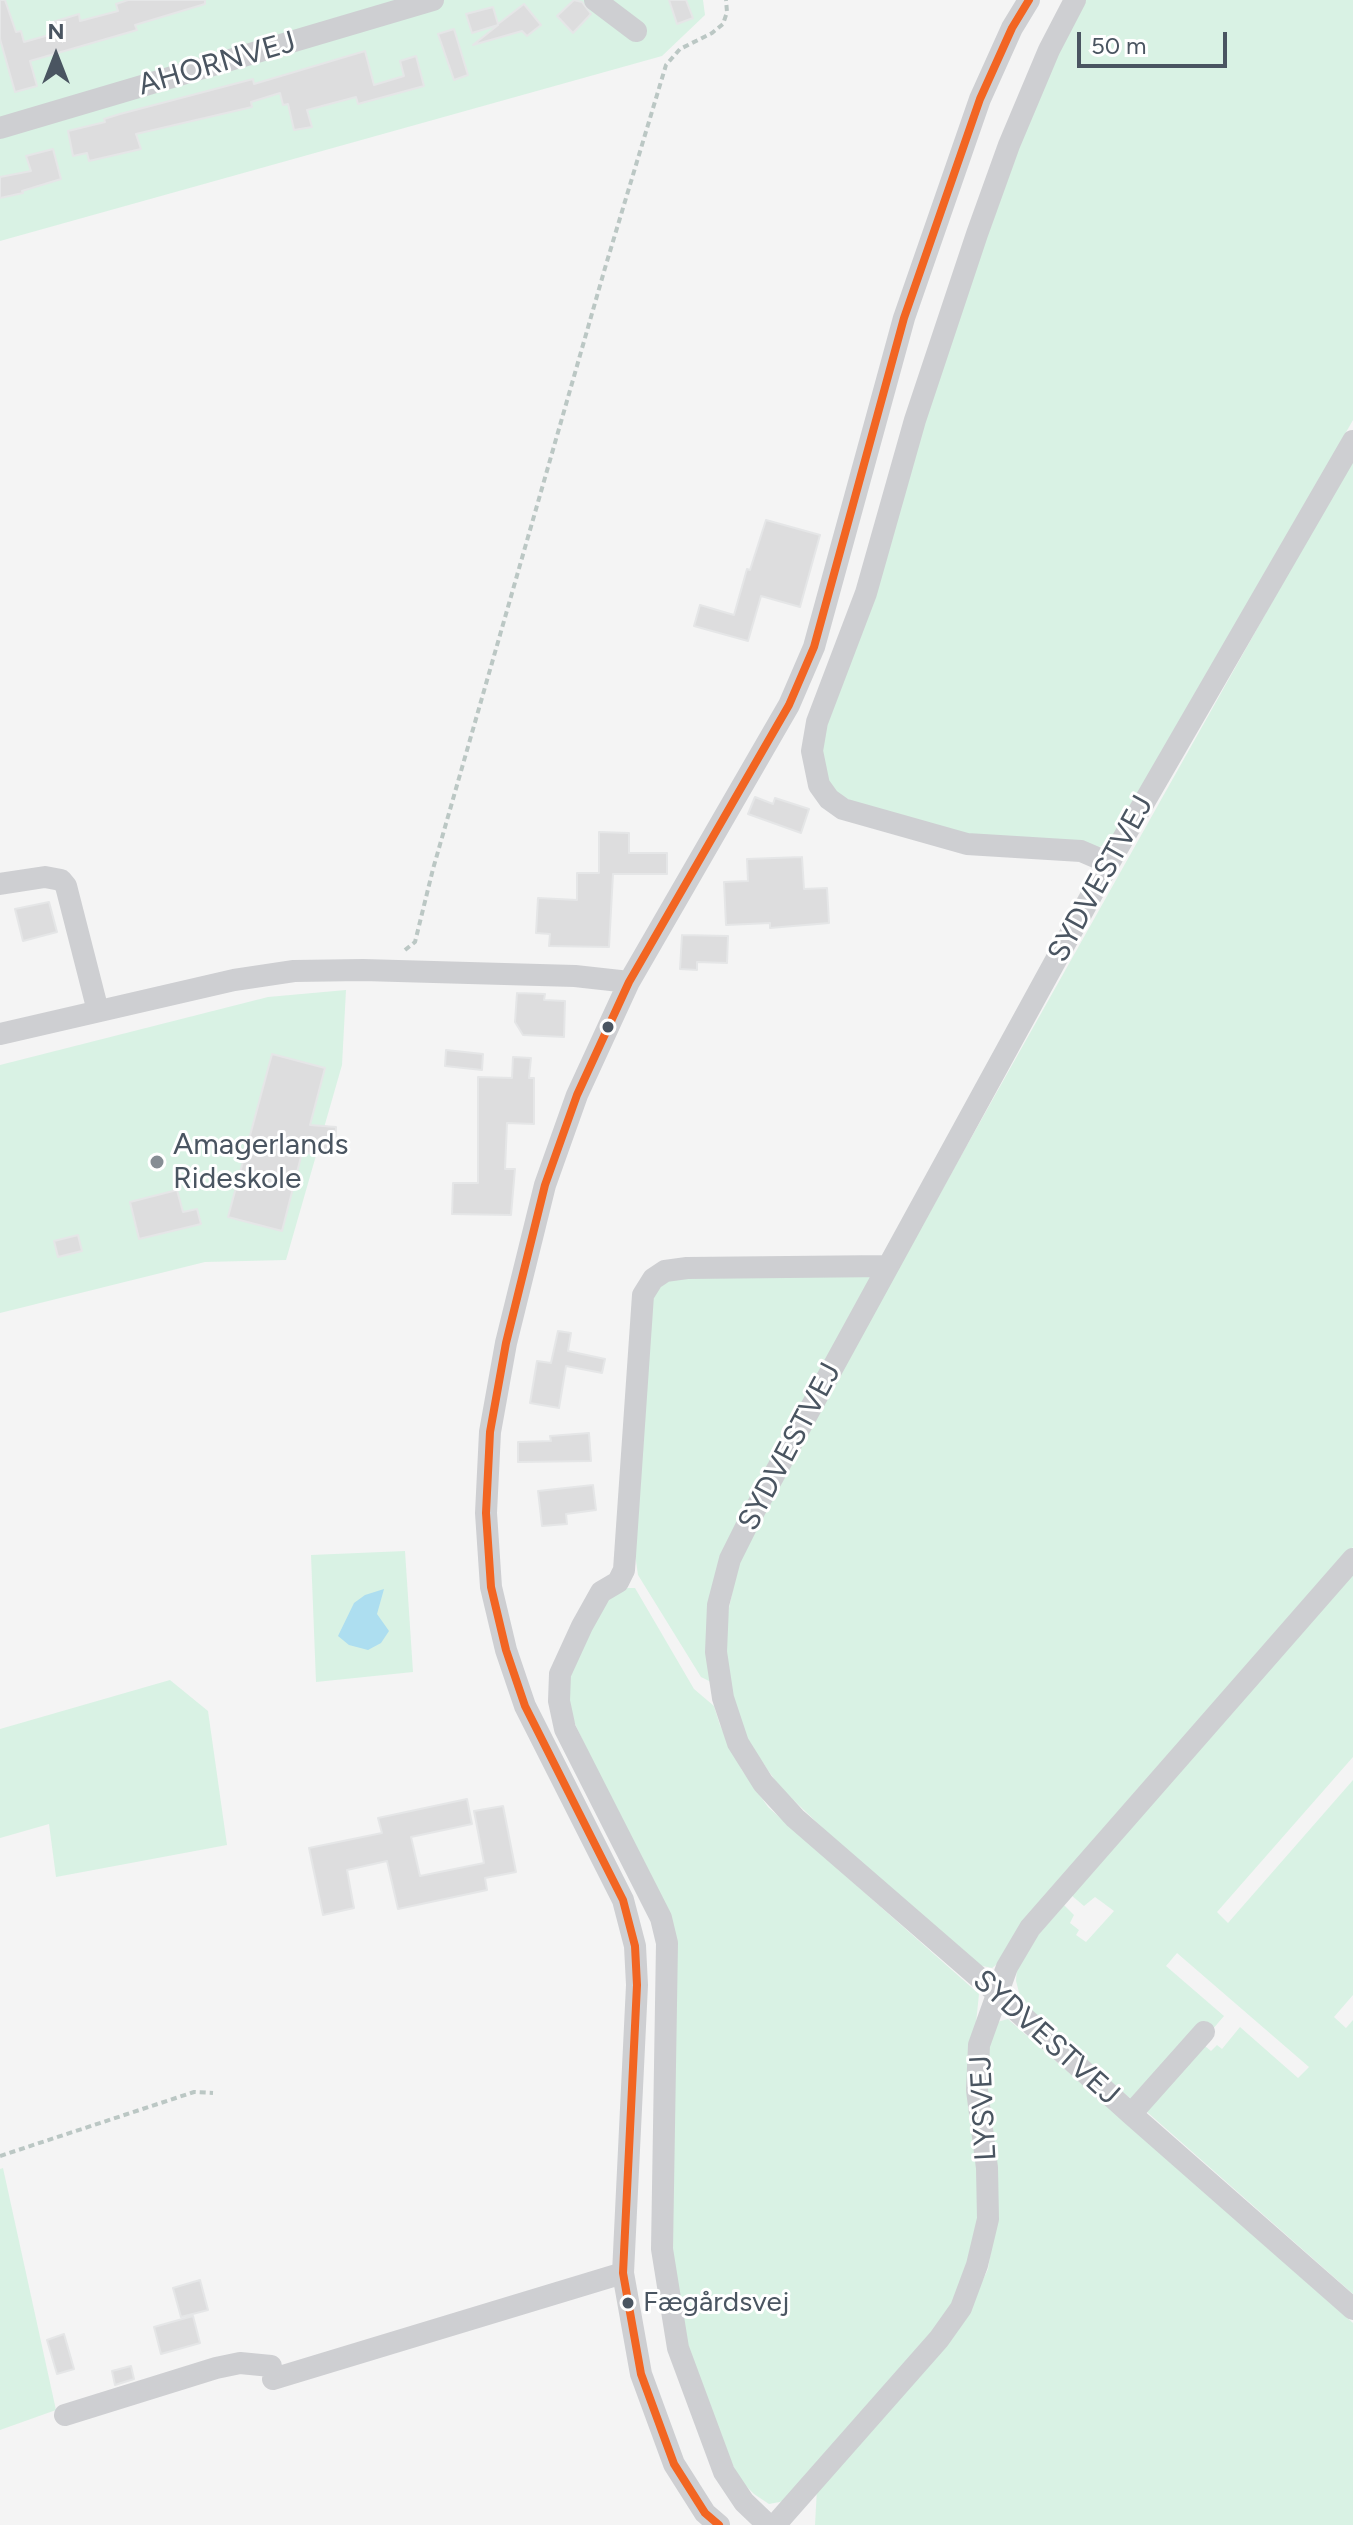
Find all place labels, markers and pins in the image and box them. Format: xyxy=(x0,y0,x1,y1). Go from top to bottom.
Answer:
unlabelled marker xyxy=(600,1019,616,1035)
place label: Amagerlands Rideskole xyxy=(173,1127,348,1198)
marker: Amagerlands Rideskole xyxy=(148,1153,166,1171)
place label: Fægårdsvej xyxy=(643,2286,789,2320)
marker: Fægårdsvej xyxy=(620,2295,636,2311)

